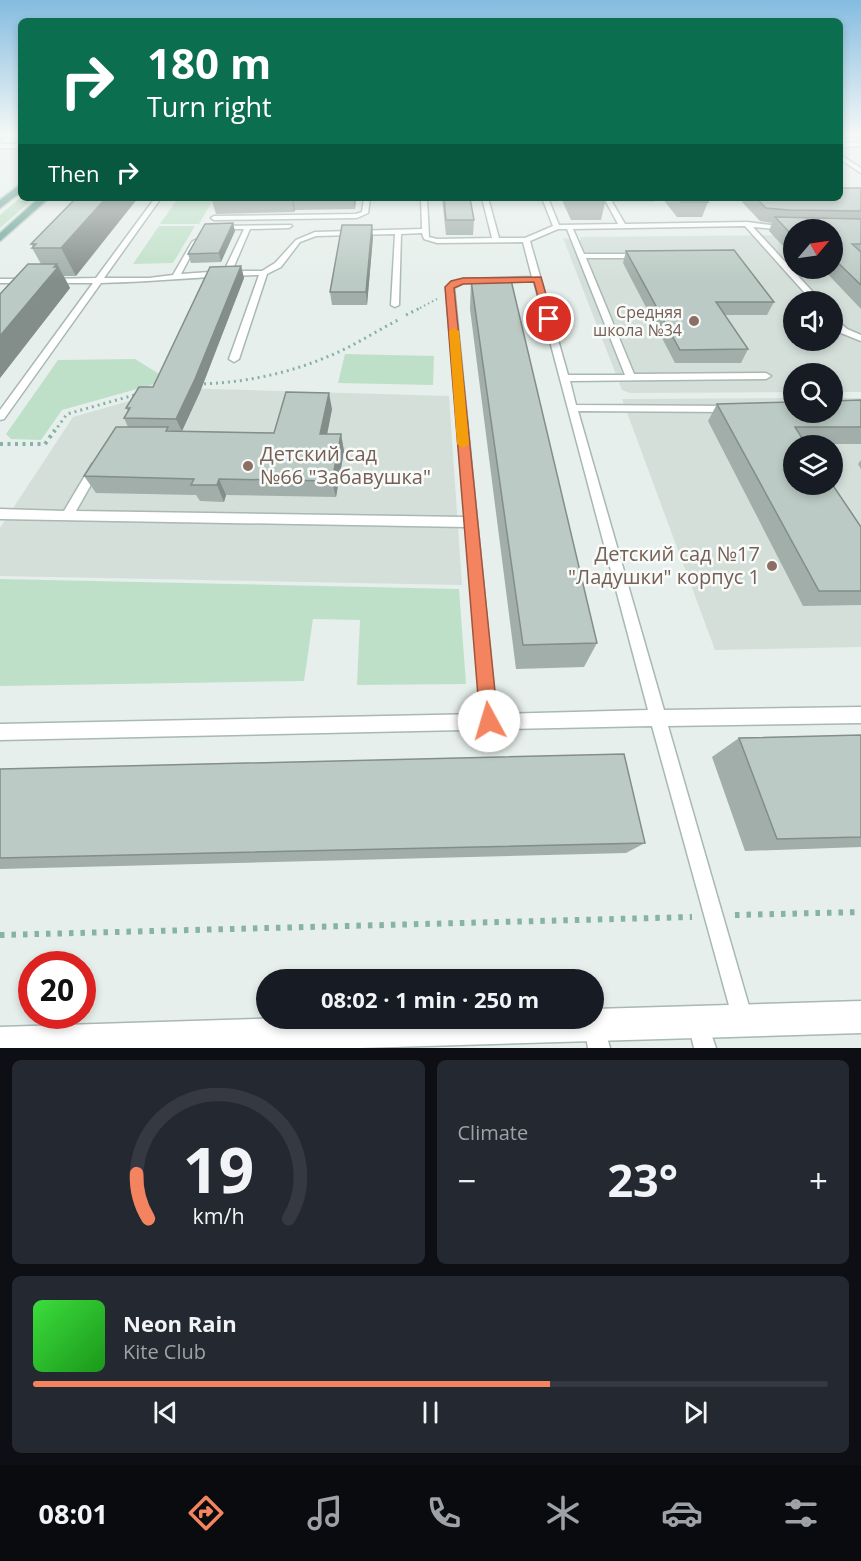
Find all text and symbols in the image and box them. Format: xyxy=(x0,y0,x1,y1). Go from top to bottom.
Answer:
text: 180 m xyxy=(147,34,271,91)
icon: right xyxy=(48,42,126,120)
text: Turn right xyxy=(147,88,272,125)
icon: right xyxy=(111,156,144,189)
text: Then xyxy=(48,158,99,188)
north arrow xyxy=(783,219,843,279)
map controls xyxy=(783,219,843,495)
button: sound xyxy=(783,291,843,351)
pin xyxy=(523,293,574,344)
place label: Средняя школа №34 xyxy=(593,301,682,341)
icon: arrive xyxy=(532,302,565,335)
marker: Средняя школа №34 xyxy=(687,314,701,328)
button: search xyxy=(783,363,843,423)
button: layers xyxy=(783,435,843,495)
place label: Детский сад №66 "Забавушка" xyxy=(260,440,431,490)
marker: Детский сад №66 "Забавушка" xyxy=(241,459,255,473)
place label: Детский сад №17 "Ладушки" корпус 1 xyxy=(568,540,760,590)
marker: Детский сад №17 "Ладушки" корпус 1 xyxy=(765,559,779,573)
position arrow xyxy=(457,689,521,753)
speed limit sign: 20 xyxy=(18,951,96,1029)
text: 08:02 · 1 min · 250 m xyxy=(321,984,539,1014)
text: Climate xyxy=(458,1119,528,1146)
text: 19 xyxy=(183,1126,254,1211)
text: 23° xyxy=(607,1149,678,1210)
text: − xyxy=(458,1158,476,1203)
text: + xyxy=(809,1158,828,1203)
text: km/h xyxy=(192,1201,244,1230)
text: Neon Rain xyxy=(123,1308,237,1338)
text: Kite Club xyxy=(123,1338,206,1365)
icon: previous xyxy=(149,1396,182,1429)
icon: pause xyxy=(414,1396,447,1429)
icon: next xyxy=(679,1396,712,1429)
icon: directions xyxy=(185,1492,227,1534)
icon: music xyxy=(304,1492,346,1534)
icon: phone xyxy=(423,1492,465,1534)
icon: climate xyxy=(542,1492,584,1534)
icon: car xyxy=(661,1492,703,1534)
icon: filters xyxy=(780,1492,822,1534)
text: 08:01 xyxy=(39,1495,108,1532)

